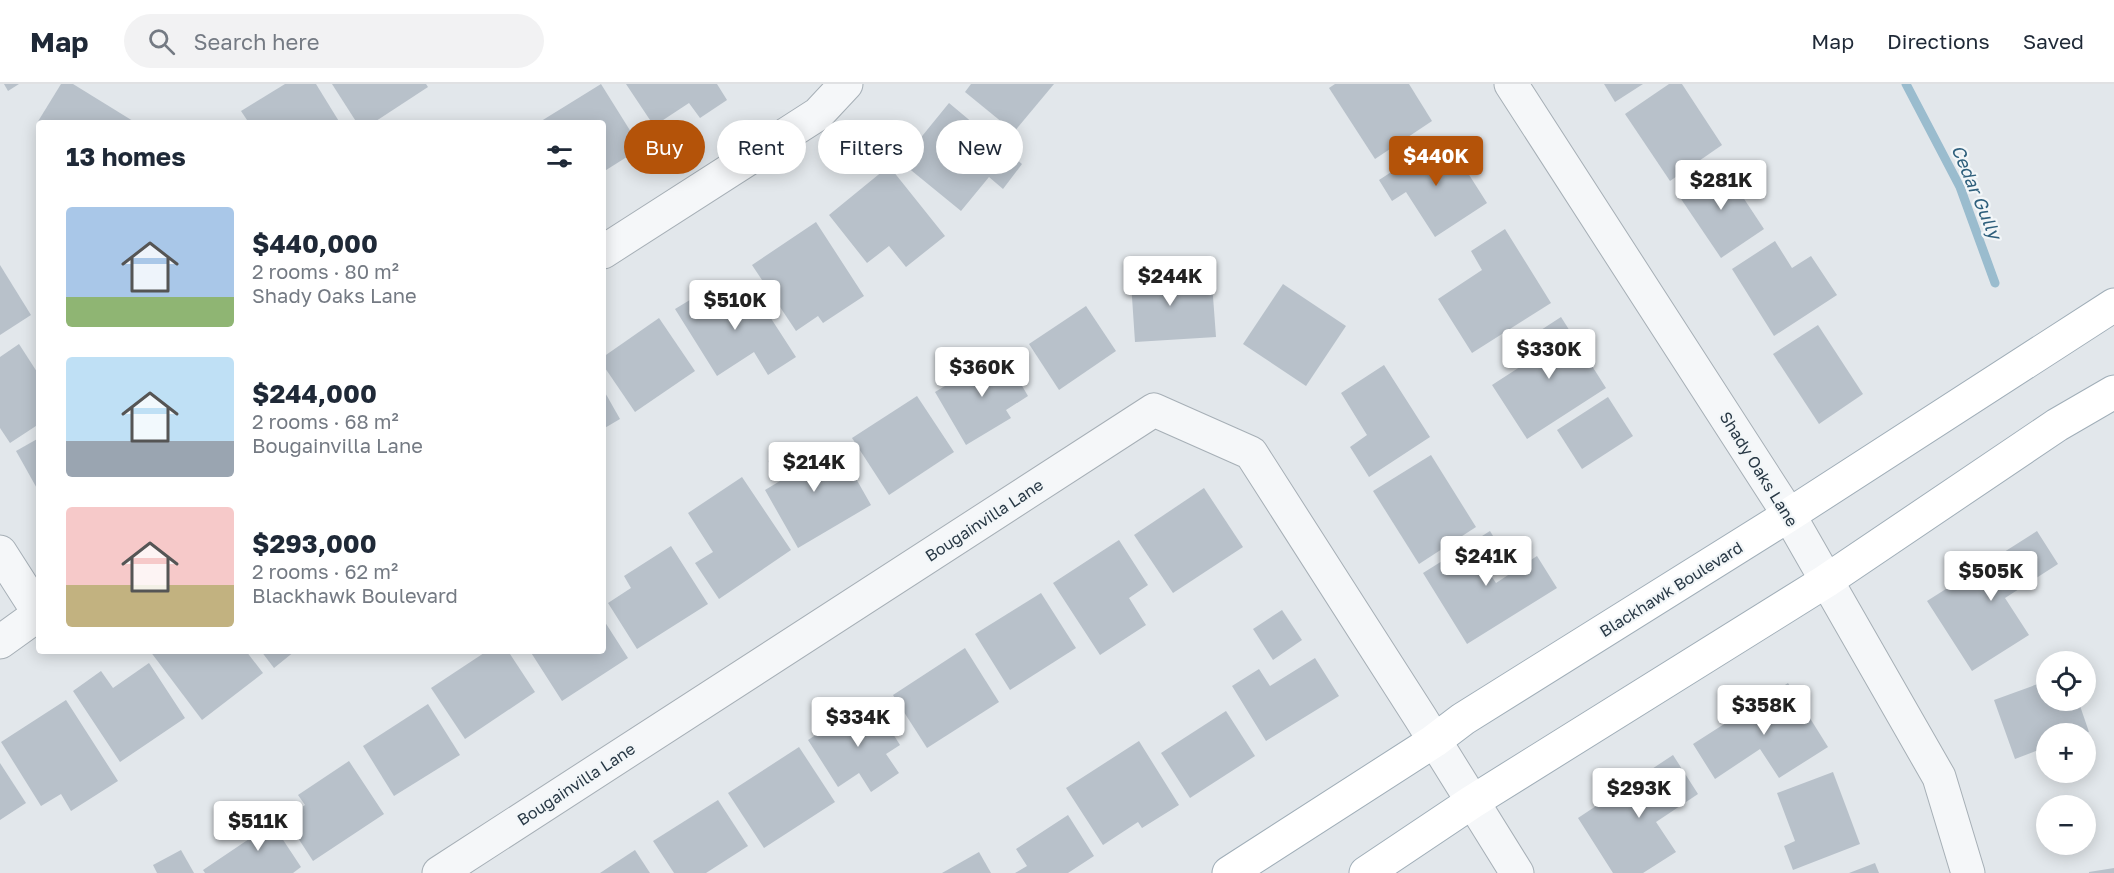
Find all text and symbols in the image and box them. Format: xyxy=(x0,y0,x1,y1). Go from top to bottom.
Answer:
search box xyxy=(124,14,544,68)
text: Map xyxy=(30,25,88,58)
icon: search xyxy=(145,25,178,58)
text: Search here xyxy=(193,28,319,55)
text: Map xyxy=(1811,28,1854,54)
text: Directions xyxy=(1887,28,1990,54)
text: Saved xyxy=(2023,28,2084,54)
chip: Buy xyxy=(624,120,705,174)
chip: Rent xyxy=(717,120,806,174)
chip: Filters xyxy=(818,120,924,174)
chip: New xyxy=(936,120,1023,174)
pin: $440K xyxy=(1394,136,1478,187)
icon: filters xyxy=(543,140,576,173)
text: 13 homes xyxy=(66,141,186,172)
water label: Cedar Gully xyxy=(1947,141,2008,245)
text: $440K xyxy=(1403,143,1469,167)
pin: $281K xyxy=(1679,160,1763,211)
text: $281K xyxy=(1689,167,1753,191)
text: $440,000 xyxy=(252,228,378,259)
icon: home xyxy=(114,231,186,303)
pin: $244K xyxy=(1128,256,1212,307)
text: 2 rooms · 80 m² xyxy=(252,259,399,283)
text: $244K xyxy=(1137,263,1203,287)
pin: $510K xyxy=(693,280,777,331)
text: Shady Oaks Lane xyxy=(252,283,417,307)
text: $510K xyxy=(703,287,767,311)
pin: $330K xyxy=(1507,329,1591,380)
text: $330K xyxy=(1516,336,1582,360)
pin: $360K xyxy=(940,347,1024,398)
text: $360K xyxy=(949,354,1015,378)
text: $244,000 xyxy=(252,378,377,409)
icon: home xyxy=(114,381,186,453)
street label: Shady Oaks Lane xyxy=(1716,408,1802,530)
text: 2 rooms · 68 m² xyxy=(252,409,399,433)
text: Bougainvilla Lane xyxy=(252,433,423,457)
pin: $214K xyxy=(772,442,856,493)
text: $214K xyxy=(783,449,845,473)
street label: Bougainvilla Lane xyxy=(921,474,1047,566)
text: $293,000 xyxy=(252,528,377,559)
icon: home xyxy=(114,531,186,603)
pin: $241K xyxy=(1444,536,1528,587)
street label: Blackhawk Boulevard xyxy=(1596,537,1746,641)
text: $241K xyxy=(1455,543,1517,567)
pin: $505K xyxy=(1949,551,2033,602)
text: $505K xyxy=(1958,558,2024,582)
text: 2 rooms · 62 m² xyxy=(252,559,398,583)
text: Blackhawk Boulevard xyxy=(252,583,458,607)
map controls xyxy=(2036,651,2096,855)
button: locate xyxy=(2036,651,2096,711)
pin: $358K xyxy=(1722,685,1806,736)
text: $358K xyxy=(1731,692,1797,716)
pin: $334K xyxy=(816,697,900,748)
text: $334K xyxy=(826,704,890,728)
button: + xyxy=(2036,723,2096,783)
street label: Bougainvilla Lane xyxy=(513,738,639,830)
pin: $293K xyxy=(1597,768,1681,819)
text: $293K xyxy=(1607,775,1672,799)
button: − xyxy=(2036,795,2096,855)
pin: $511K xyxy=(216,801,300,852)
text: $511K xyxy=(228,808,288,832)

